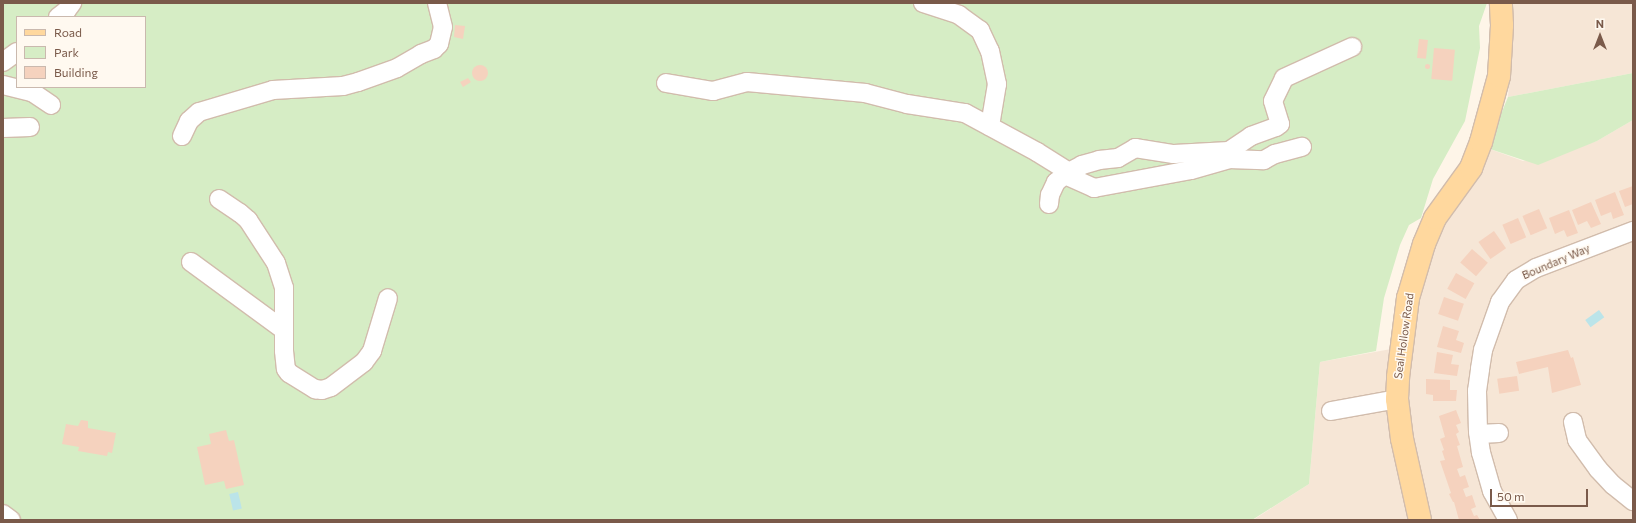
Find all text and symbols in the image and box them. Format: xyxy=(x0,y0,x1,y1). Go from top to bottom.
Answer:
legend xyxy=(16,16,146,88)
north arrow xyxy=(1580,16,1620,56)
text: N xyxy=(1596,17,1604,30)
text: Road xyxy=(54,25,82,39)
text: Park xyxy=(54,45,79,59)
text: Building xyxy=(54,65,98,79)
street label: Boundary Way xyxy=(1520,242,1592,282)
street label: Seal Hollow Road xyxy=(1391,292,1417,380)
scale bar xyxy=(1492,481,1590,507)
text: 50 m xyxy=(1497,489,1525,503)

